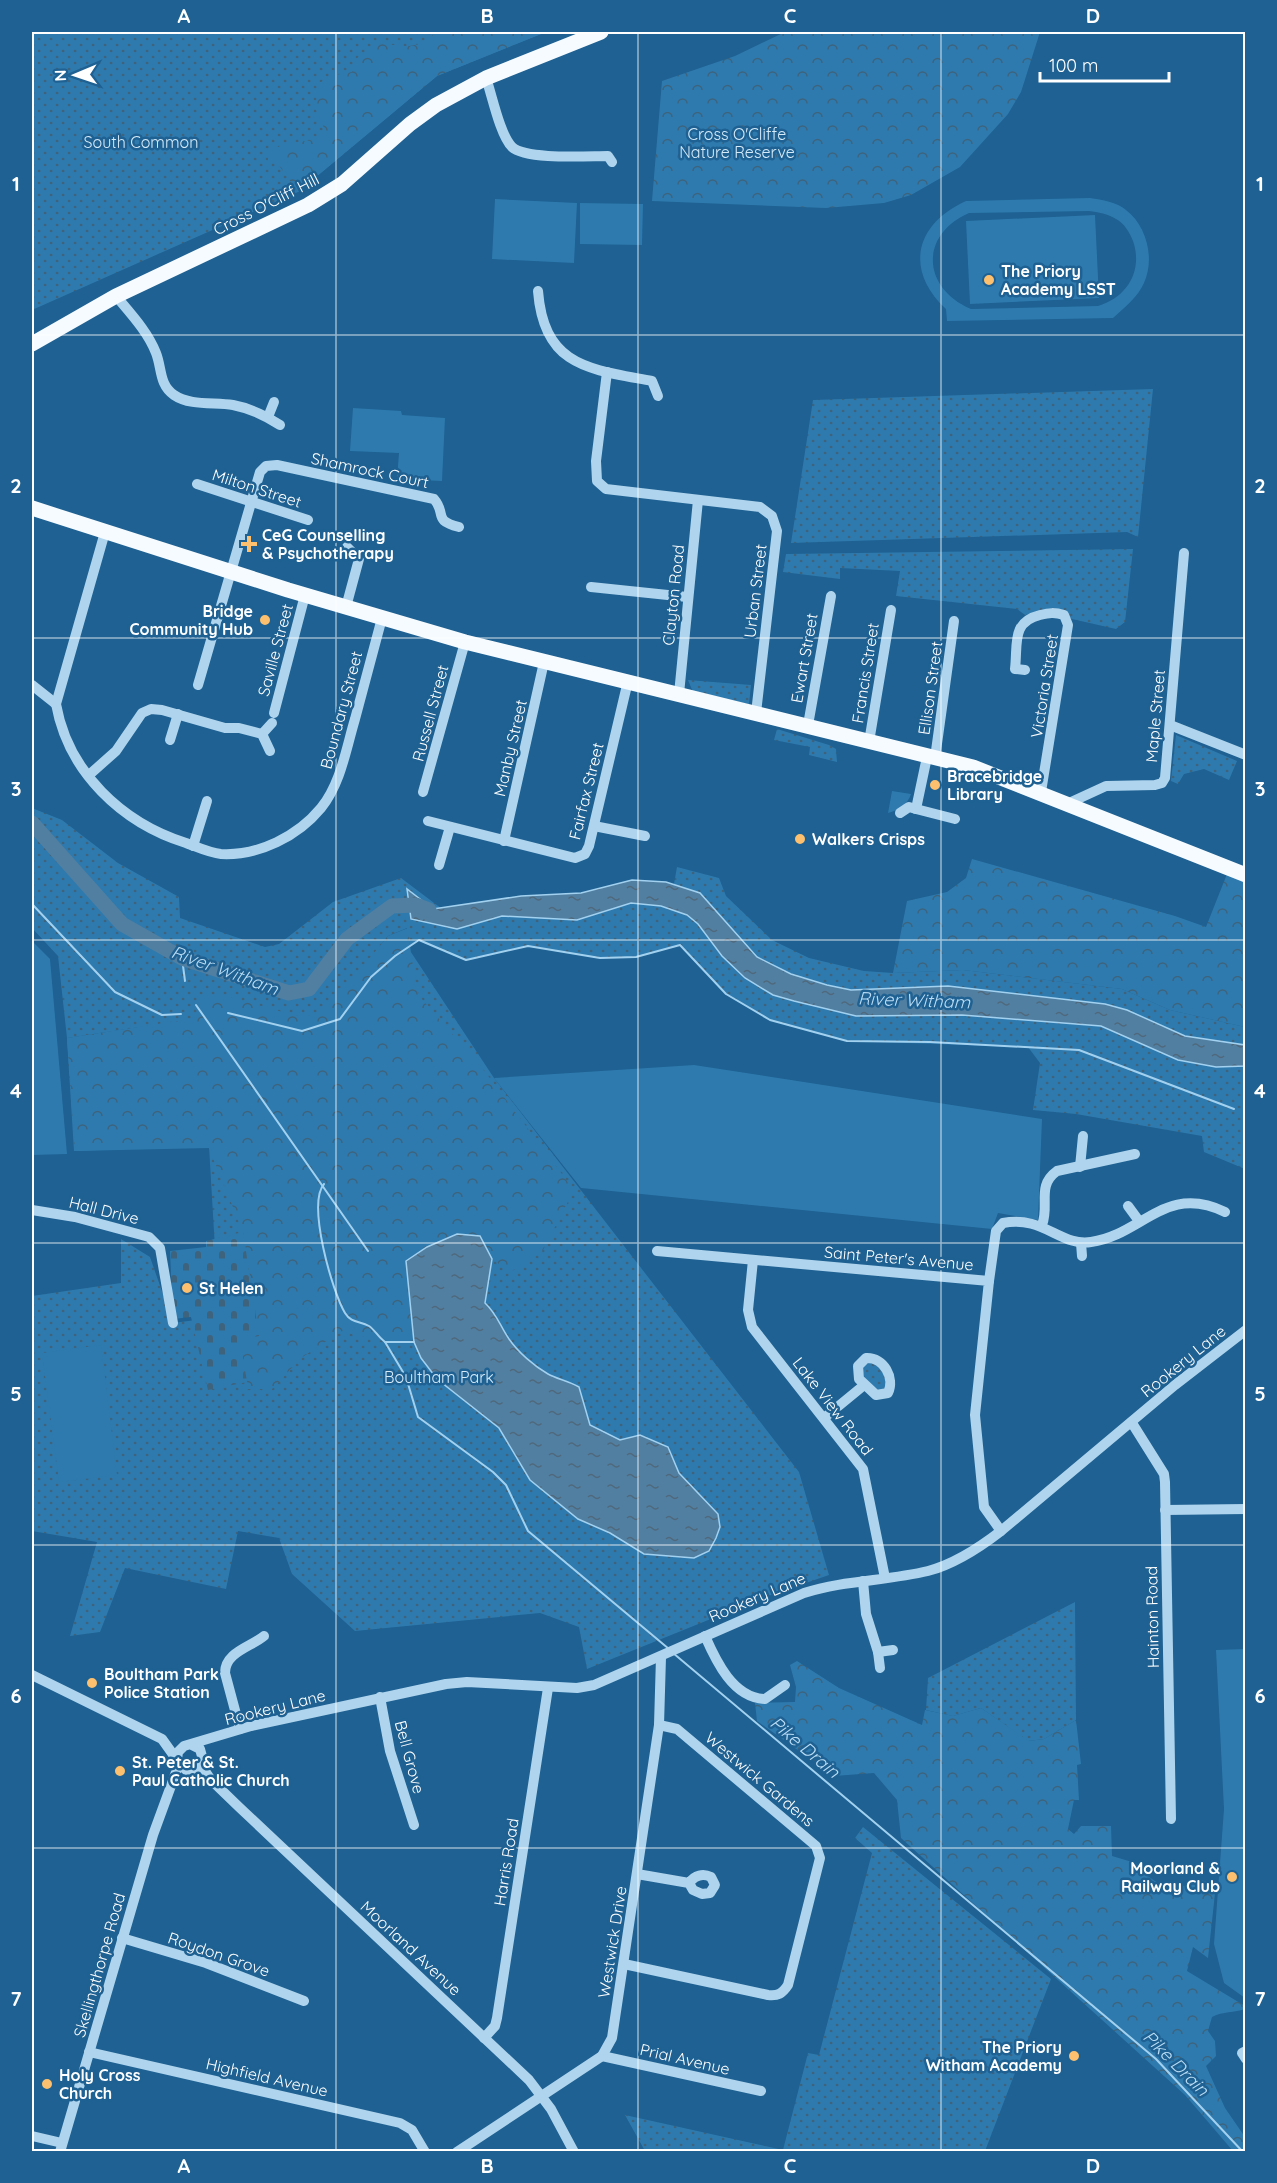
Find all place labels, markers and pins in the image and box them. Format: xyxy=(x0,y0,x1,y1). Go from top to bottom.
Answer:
place label: The Priory Academy LSST xyxy=(1001,261,1116,299)
marker: The Priory Academy LSST xyxy=(982,273,996,287)
place label: CeG Counselling & Psychotherapy xyxy=(262,525,394,563)
marker: CeG Counselling & Psychotherapy xyxy=(240,535,258,553)
place label: Bridge Community Hub xyxy=(129,601,253,639)
marker: Bridge Community Hub xyxy=(258,613,272,627)
place label: Bracebridge Library xyxy=(947,766,1042,804)
marker: Bracebridge Library xyxy=(928,778,942,792)
place label: Walkers Crisps xyxy=(812,829,925,849)
marker: Walkers Crisps xyxy=(793,832,807,846)
place label: St Helen xyxy=(199,1278,264,1298)
marker: St Helen xyxy=(180,1281,194,1295)
place label: Boultham Park Police Station xyxy=(104,1664,219,1702)
marker: Boultham Park Police Station xyxy=(85,1676,99,1690)
place label: St. Peter & St. Paul Catholic Church xyxy=(132,1752,290,1790)
marker: St. Peter & St. Paul Catholic Church xyxy=(113,1764,127,1778)
place label: Moorland & Railway Club xyxy=(1121,1858,1220,1896)
marker: Moorland & Railway Club xyxy=(1225,1870,1239,1884)
place label: The Priory Witham Academy xyxy=(926,2037,1062,2075)
marker: The Priory Witham Academy xyxy=(1067,2049,1081,2063)
place label: Holy Cross Church xyxy=(59,2065,141,2103)
marker: Holy Cross Church xyxy=(40,2077,54,2091)

